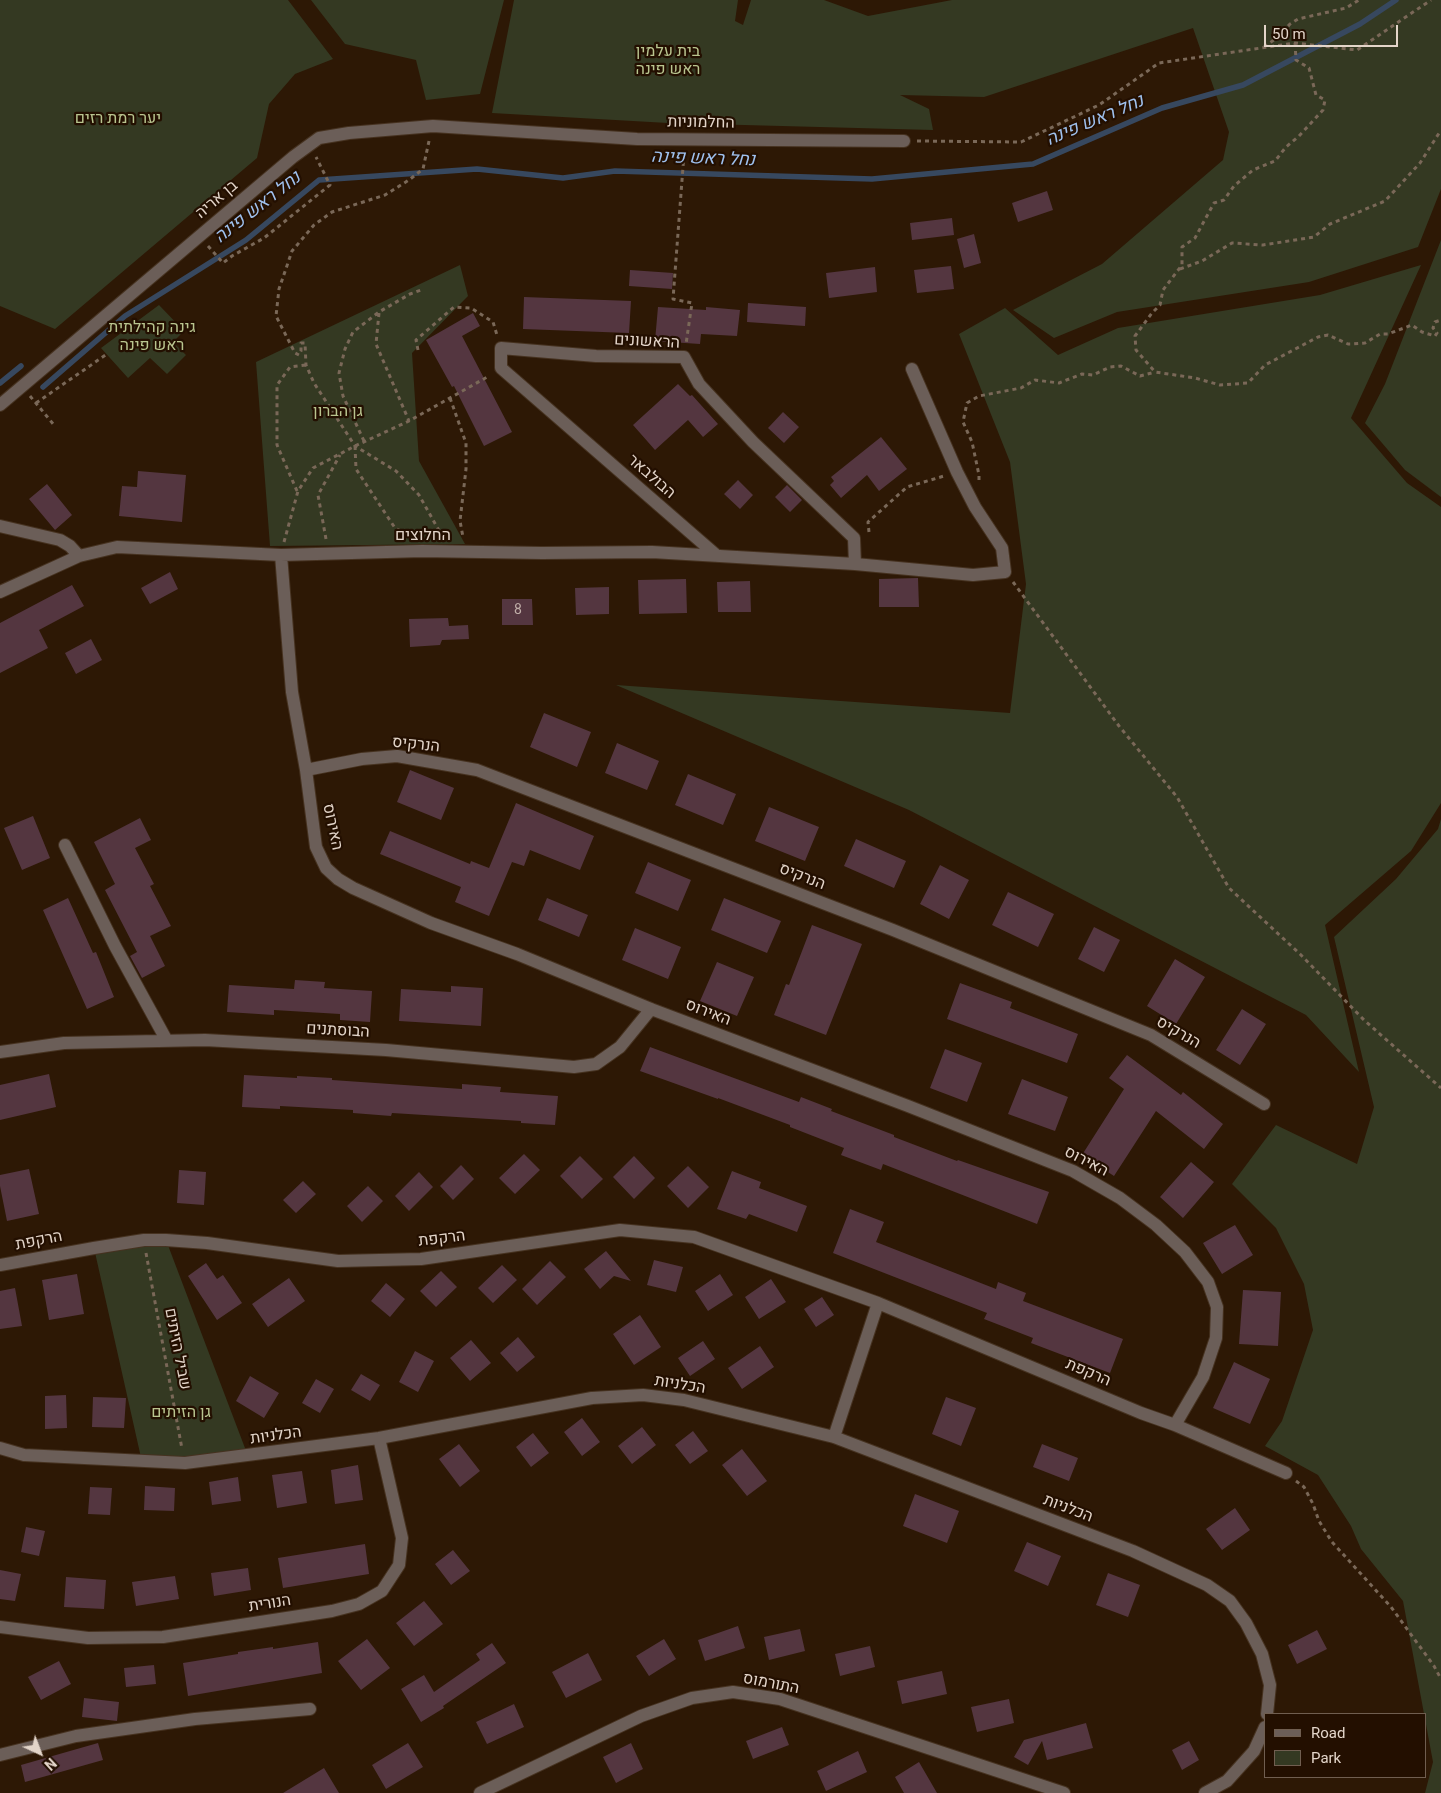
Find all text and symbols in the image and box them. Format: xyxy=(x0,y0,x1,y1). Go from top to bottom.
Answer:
scale bar xyxy=(1266,15,1400,47)
text: 50 m xyxy=(1272,25,1306,43)
park label: בית עלמין ראש פינה xyxy=(636,42,700,80)
water label: נחל ראש פינה xyxy=(1043,91,1147,151)
park label: יער רמת רזים xyxy=(75,109,161,129)
street label: החלמוניות xyxy=(667,113,735,133)
water label: נחל ראש פינה xyxy=(651,146,755,172)
water label: נחל ראש פינה xyxy=(210,167,306,249)
street label: בן אריה xyxy=(192,177,242,223)
park label: גינה קהילתית ראש פינה xyxy=(108,318,196,356)
street label: הראשונים xyxy=(614,331,680,353)
park label: גן הברון xyxy=(313,402,363,422)
street label: הבולבאר xyxy=(623,451,679,503)
street label: החלוצים xyxy=(395,526,451,546)
house number: 8 xyxy=(514,602,522,618)
street label: הנרקיס xyxy=(391,733,441,757)
street label: האירוס xyxy=(318,802,346,852)
street label: הנרקיס xyxy=(776,859,828,895)
street label: האירוס xyxy=(682,996,734,1030)
street label: הנרקיס xyxy=(1152,1013,1204,1053)
street label: הבוסתנים xyxy=(306,1020,370,1042)
street label: האירוס xyxy=(1061,1143,1111,1181)
street label: הרקפת xyxy=(14,1227,64,1255)
street label: הרקפת xyxy=(417,1227,467,1251)
street label: שביל הזיתים xyxy=(160,1306,194,1392)
street label: הרקפת xyxy=(1063,1355,1113,1391)
street label: הכלניות xyxy=(653,1371,707,1399)
park label: גן הזיתים xyxy=(151,1403,211,1423)
street label: הכלניות xyxy=(249,1423,303,1449)
street label: הכלניות xyxy=(1040,1491,1096,1527)
street label: הנורית xyxy=(247,1591,293,1617)
street label: התורמוס xyxy=(741,1669,801,1699)
legend xyxy=(1264,1713,1426,1778)
text: Road xyxy=(1311,1724,1345,1742)
north arrow xyxy=(15,1728,65,1778)
text: Park xyxy=(1311,1749,1341,1767)
text: N xyxy=(41,1755,59,1773)

